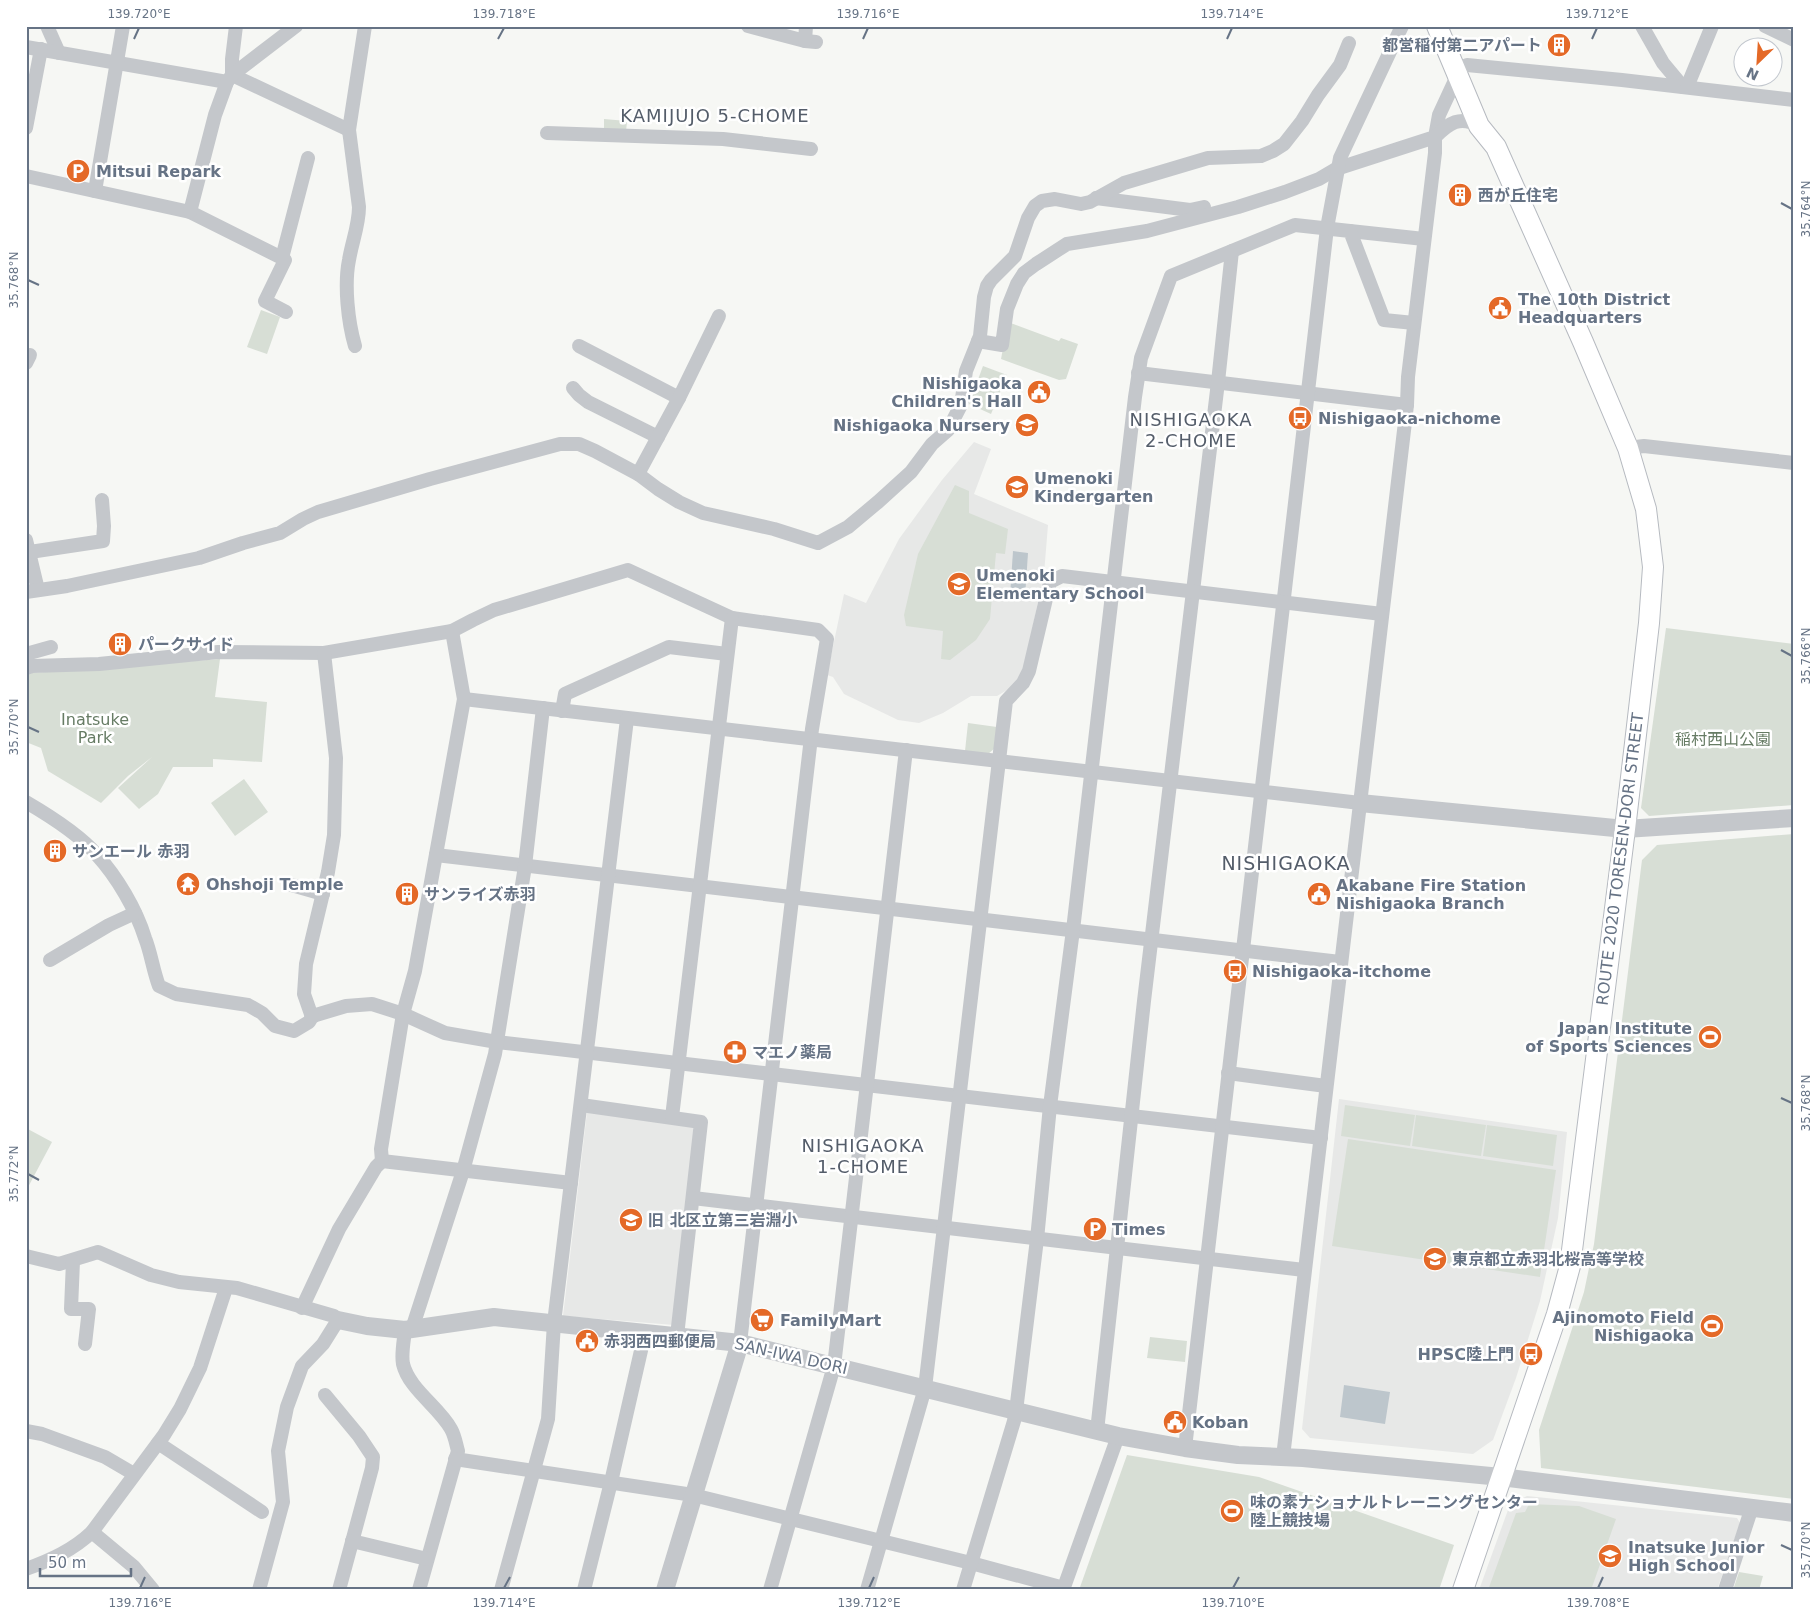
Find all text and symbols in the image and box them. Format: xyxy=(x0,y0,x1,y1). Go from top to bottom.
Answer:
text: 139.720°E xyxy=(107,7,171,21)
text: 139.718°E xyxy=(472,7,536,21)
text: 139.716°E xyxy=(836,7,900,21)
text: 139.714°E xyxy=(1200,7,1264,21)
text: 139.712°E xyxy=(1565,7,1629,21)
building icon: 都営稲付第二アパート xyxy=(1546,32,1572,58)
place label: 都営稲付第二アパート xyxy=(1382,36,1542,55)
north arrow xyxy=(1732,38,1782,88)
text: N xyxy=(1744,64,1761,84)
district label: KAMIJUJO 5-CHOME xyxy=(620,105,810,126)
parking icon: Mitsui Repark xyxy=(65,158,91,184)
place label: Mitsui Repark xyxy=(96,162,221,181)
text: 35.764°N xyxy=(1799,181,1813,237)
building icon: 西が丘住宅 xyxy=(1447,182,1473,208)
place label: 西が丘住宅 xyxy=(1478,186,1558,205)
text: 35.768°N xyxy=(7,252,21,308)
place label: The 10th District Headquarters xyxy=(1518,290,1670,327)
public building icon: The 10th District Headquarters xyxy=(1487,295,1513,321)
place label: Nishigaoka Children's Hall xyxy=(891,374,1022,411)
public building icon: Nishigaoka Children's Hall xyxy=(1026,379,1052,405)
bus stop icon: Nishigaoka-nichome xyxy=(1287,405,1313,431)
district label: NISHIGAOKA 2-CHOME xyxy=(1130,409,1252,451)
place label: Nishigaoka-nichome xyxy=(1318,409,1501,428)
school or university icon: Nishigaoka Nursery xyxy=(1014,412,1040,438)
place label: Nishigaoka Nursery xyxy=(833,416,1011,435)
place label: Umenoki Kindergarten xyxy=(1034,469,1154,506)
school or university icon: Umenoki Kindergarten xyxy=(1004,474,1030,500)
place label: Umenoki Elementary School xyxy=(976,566,1144,603)
school or university icon: Umenoki Elementary School xyxy=(946,571,972,597)
text: 35.766°N xyxy=(1799,628,1813,684)
building icon: パークサイド xyxy=(107,631,133,657)
place label: パークサイド xyxy=(138,635,234,654)
text: 35.770°N xyxy=(7,699,21,755)
park label: Inatsuke Park xyxy=(61,710,129,747)
street label: ROUTE 2020 TORESEN-DORI STREET xyxy=(1593,711,1647,1006)
park label: 稲村西山公園 xyxy=(1675,730,1771,749)
building icon: サンエール 赤羽 xyxy=(42,838,68,864)
place label: サンエール 赤羽 xyxy=(72,842,190,861)
district label: NISHIGAOKA xyxy=(1221,852,1351,874)
temple icon: Ohshoji Temple xyxy=(175,871,201,897)
place label: Ohshoji Temple xyxy=(206,875,344,894)
place label: Akabane Fire Station Nishigaoka Branch xyxy=(1336,876,1526,913)
building icon: サンライズ赤羽 xyxy=(394,881,420,907)
public building icon: Akabane Fire Station Nishigaoka Branch xyxy=(1306,881,1332,907)
place label: サンライズ赤羽 xyxy=(424,885,536,904)
bus stop icon: Nishigaoka-itchome xyxy=(1222,958,1248,984)
place label: Nishigaoka-itchome xyxy=(1252,962,1431,981)
place label: Japan Institute of Sports Sciences xyxy=(1525,1019,1692,1056)
sports icon: Japan Institute of Sports Sciences xyxy=(1697,1024,1723,1050)
pharmacy icon: マエノ薬局 xyxy=(722,1039,748,1065)
place label: マエノ薬局 xyxy=(752,1043,832,1062)
text: 35.768°N xyxy=(1799,1075,1813,1131)
district label: NISHIGAOKA 1-CHOME xyxy=(802,1135,924,1177)
text: 35.772°N xyxy=(7,1146,21,1202)
school or university icon: 旧 北区立第三岩淵小 xyxy=(618,1207,644,1233)
place label: 旧 北区立第三岩淵小 xyxy=(648,1211,798,1230)
parking icon: Times xyxy=(1082,1216,1108,1242)
place label: Times xyxy=(1112,1220,1165,1239)
school or university icon: 東京都立赤羽北桜高等学校 xyxy=(1422,1246,1448,1272)
place label: 東京都立赤羽北桜高等学校 xyxy=(1452,1250,1644,1269)
supermarket icon: FamilyMart xyxy=(749,1307,775,1333)
place label: Ajinomoto Field Nishigaoka xyxy=(1552,1308,1694,1345)
place label: FamilyMart xyxy=(780,1311,881,1330)
sports icon: Ajinomoto Field Nishigaoka xyxy=(1699,1313,1725,1339)
public building icon: 赤羽西四郵便局 xyxy=(574,1328,600,1354)
place label: 赤羽西四郵便局 xyxy=(604,1332,716,1351)
street label: SAN-IWA DORI xyxy=(733,1334,849,1378)
bus stop icon: HPSC陸上門 xyxy=(1518,1341,1544,1367)
place label: HPSC陸上門 xyxy=(1418,1345,1514,1364)
public building icon: Koban xyxy=(1162,1409,1188,1435)
place label: Koban xyxy=(1192,1413,1249,1432)
place label: 味の素ナショナルトレーニングセンター 陸上競技場 xyxy=(1250,1493,1538,1530)
sports icon: 味の素ナショナルトレーニングセンター 陸上競技場 xyxy=(1219,1498,1245,1524)
text: 35.770°N xyxy=(1799,1522,1813,1578)
place label: Inatsuke Junior High School xyxy=(1628,1538,1765,1575)
school or university icon: Inatsuke Junior High School xyxy=(1597,1543,1623,1569)
scale bar xyxy=(40,1546,131,1578)
text: 50 m xyxy=(48,1554,86,1572)
text: 139.716°E xyxy=(108,1596,172,1610)
text: 139.714°E xyxy=(472,1596,536,1610)
text: 139.712°E xyxy=(837,1596,901,1610)
text: 139.710°E xyxy=(1201,1596,1265,1610)
text: 139.708°E xyxy=(1566,1596,1630,1610)

